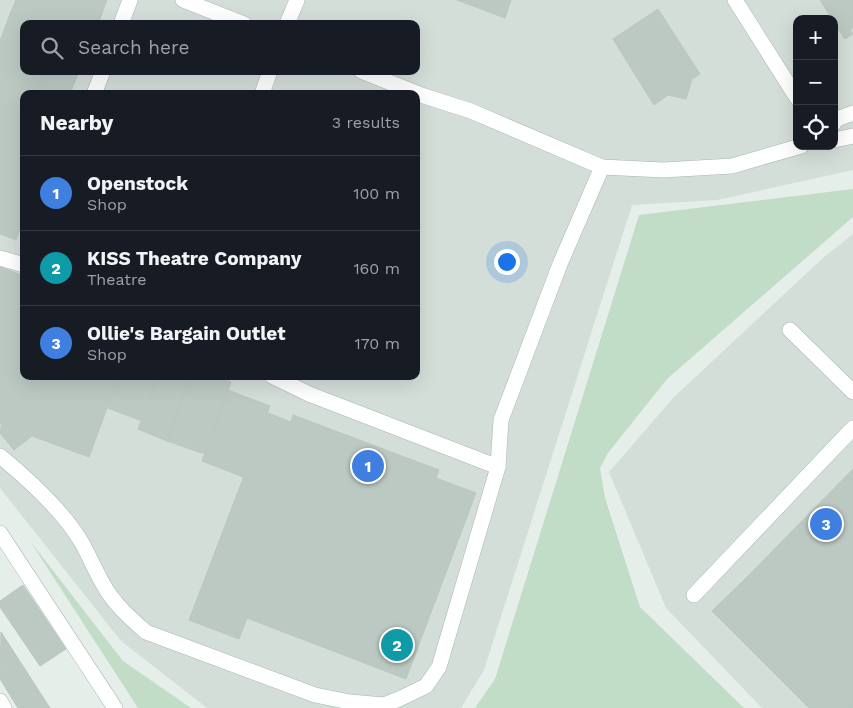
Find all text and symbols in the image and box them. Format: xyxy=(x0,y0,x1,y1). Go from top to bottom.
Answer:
map controls xyxy=(793,15,838,150)
button: + xyxy=(793,15,838,60)
search box xyxy=(20,20,420,75)
icon: search xyxy=(38,34,66,62)
text: Search here xyxy=(78,36,189,59)
button: − xyxy=(793,60,838,105)
button: locate xyxy=(793,105,838,150)
text: Nearby xyxy=(40,110,113,135)
text: 3 results xyxy=(332,113,400,132)
text: Openstock xyxy=(87,172,188,195)
text: 1 xyxy=(53,184,59,203)
text: 100 m xyxy=(353,184,400,203)
text: Shop xyxy=(87,195,127,214)
text: KISS Theatre Company xyxy=(87,247,301,270)
your location xyxy=(494,249,520,275)
text: 2 xyxy=(51,259,61,278)
text: 160 m xyxy=(353,259,400,278)
text: Theatre xyxy=(87,270,146,289)
text: Ollie's Bargain Outlet xyxy=(87,322,286,345)
text: 3 xyxy=(51,334,61,353)
text: 170 m xyxy=(354,334,400,353)
text: Shop xyxy=(87,345,127,364)
pin: 1 xyxy=(352,447,384,485)
pin: 3 xyxy=(810,505,842,543)
pin: 2 xyxy=(381,626,413,664)

